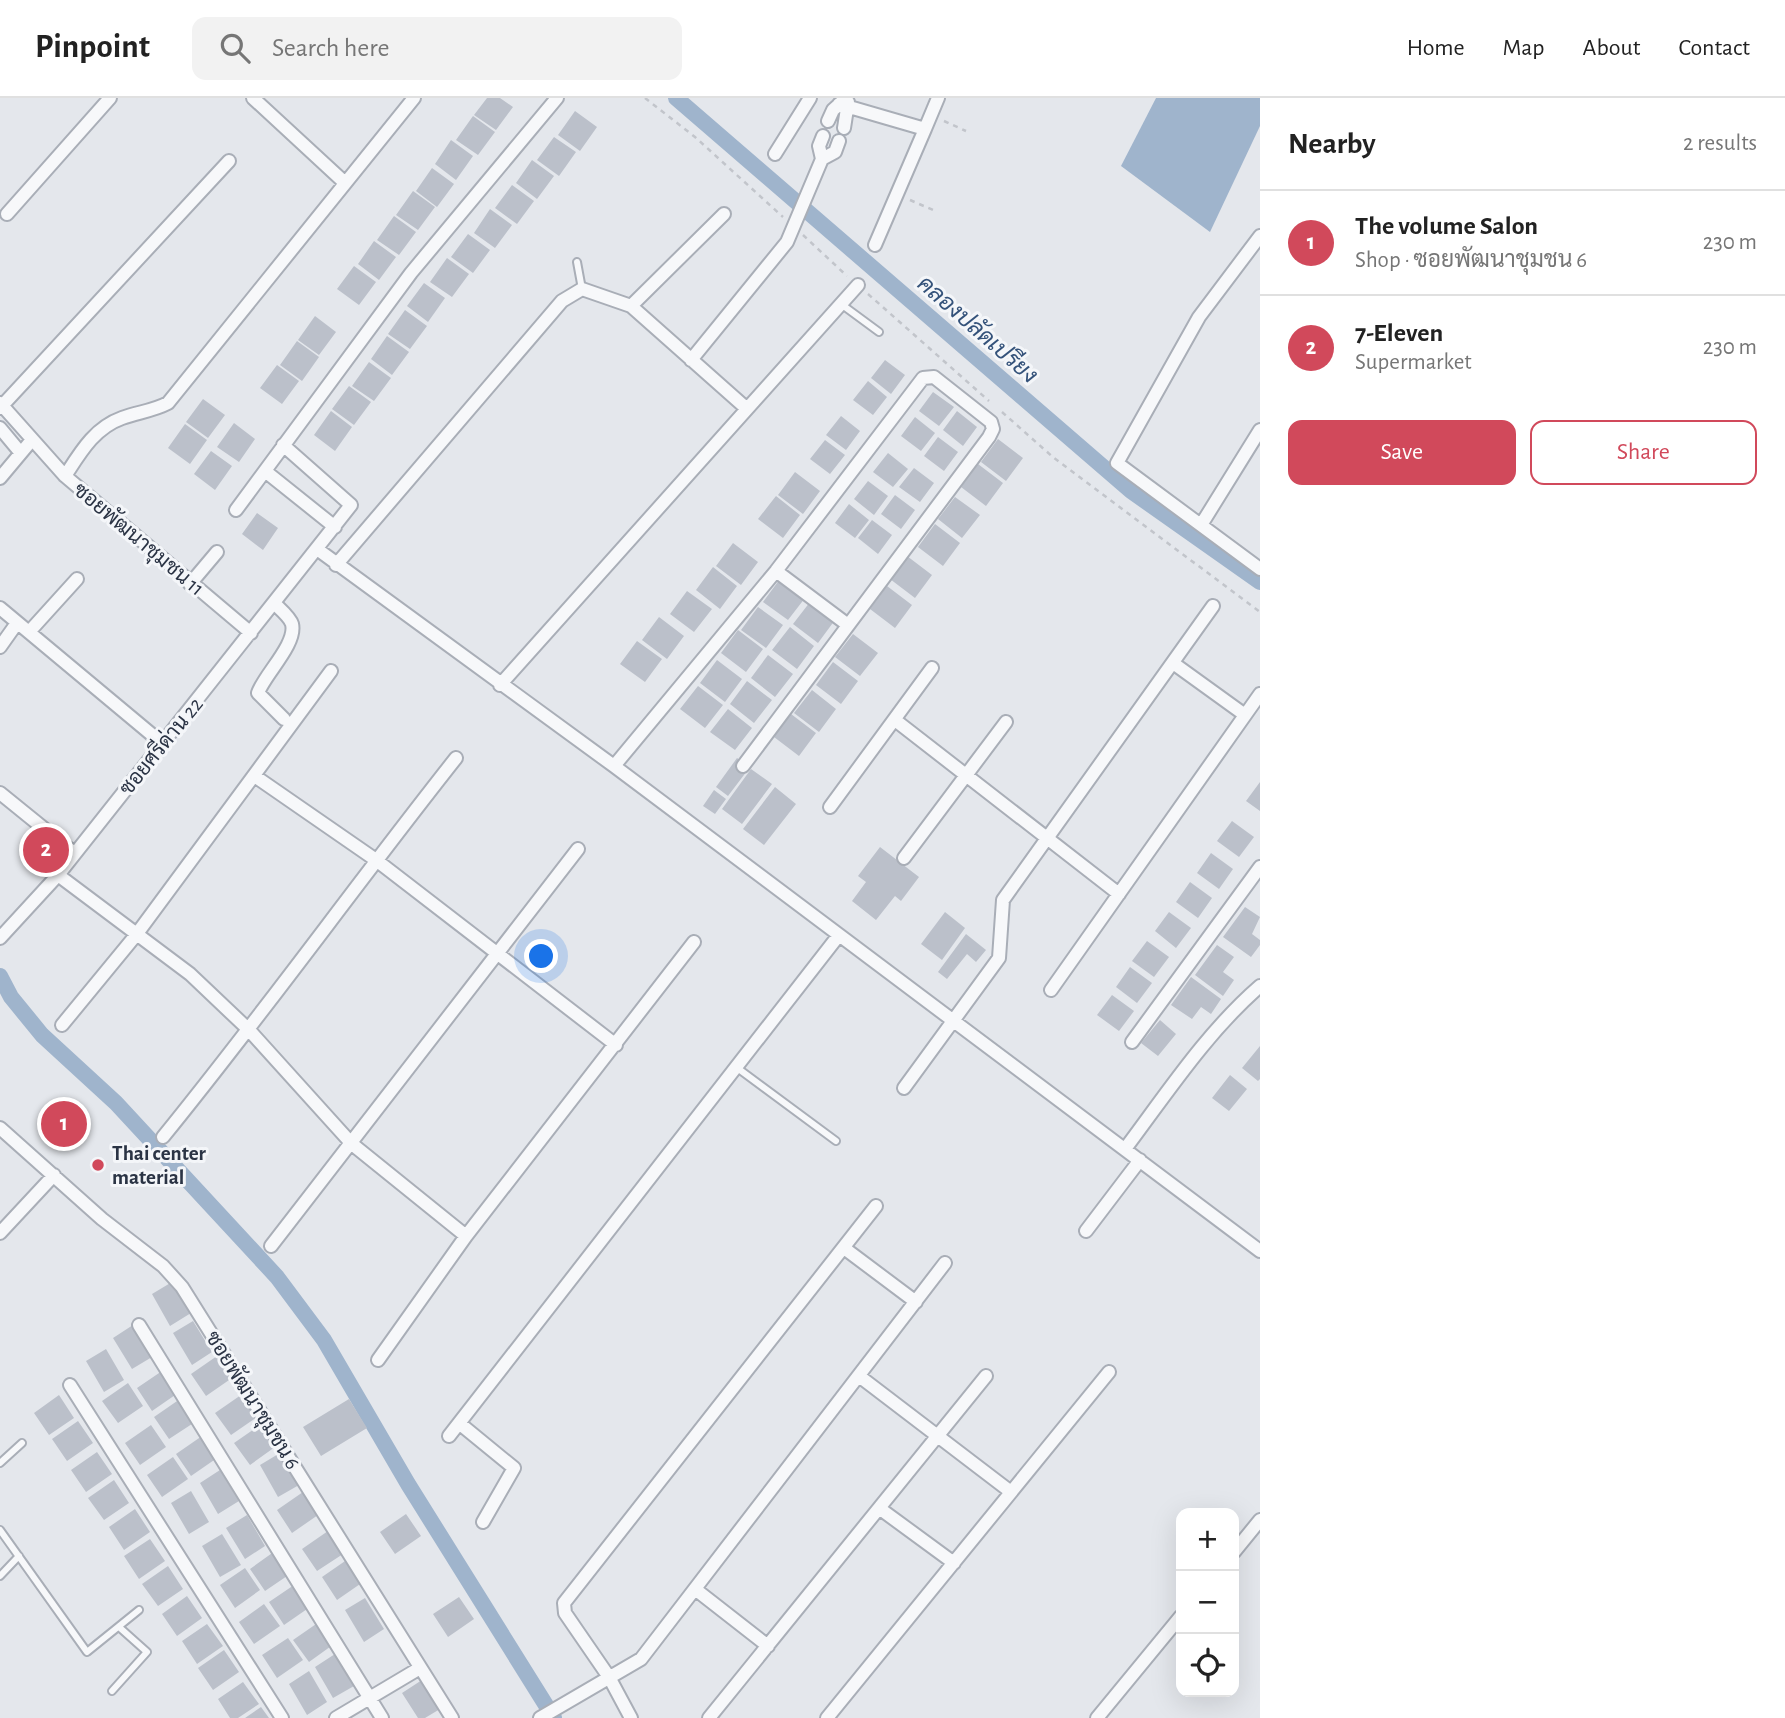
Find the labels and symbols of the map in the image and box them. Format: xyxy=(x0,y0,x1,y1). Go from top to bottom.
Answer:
water label: คลองปลัดเปรียง xyxy=(913,268,1044,388)
street label: ซอยพัฒนาชุมชน 11 xyxy=(68,477,209,602)
street label: ซอยศรีด่าน 22 xyxy=(114,692,207,799)
pin: 2 xyxy=(23,824,69,876)
your location xyxy=(524,939,558,973)
pin: 1 xyxy=(41,1098,87,1150)
place label: Thai center material xyxy=(112,1143,207,1188)
marker: Thai center material xyxy=(90,1157,106,1173)
street label: ซอยพัฒนาชุมชน 6 xyxy=(199,1326,305,1475)

